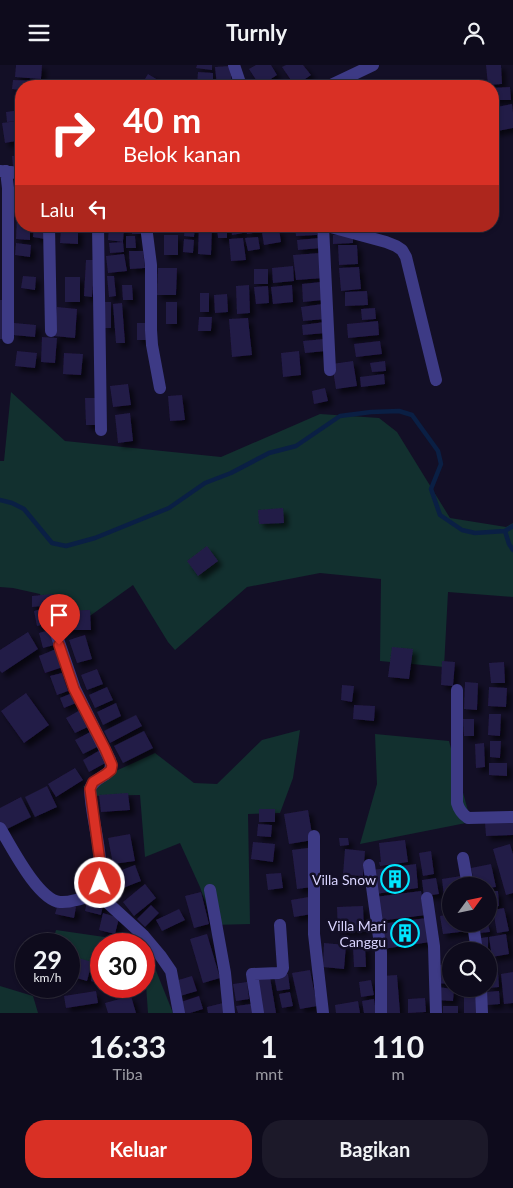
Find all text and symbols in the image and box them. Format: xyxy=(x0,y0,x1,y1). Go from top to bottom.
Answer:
icon: menu xyxy=(25,19,53,47)
text: Turnly xyxy=(226,19,287,46)
icon: person xyxy=(460,19,488,47)
text: 40 m xyxy=(123,98,201,140)
icon: right xyxy=(40,100,105,165)
text: Belok kanan xyxy=(123,140,241,167)
icon: left xyxy=(84,195,112,223)
text: Lalu xyxy=(40,198,74,221)
pin xyxy=(38,594,80,645)
icon: arrive xyxy=(45,601,73,629)
position arrow xyxy=(73,856,125,908)
building icon: Villa Snow xyxy=(380,864,410,894)
place label: Villa Snow xyxy=(312,871,376,888)
north arrow xyxy=(442,877,498,933)
map controls xyxy=(442,877,497,997)
place label: Villa Mari Canggu xyxy=(328,917,386,950)
building icon: Villa Mari Canggu xyxy=(390,918,420,948)
speed limit sign: 30 xyxy=(90,933,155,998)
button: search xyxy=(442,942,497,997)
text: 29 xyxy=(33,944,62,974)
text: km/h xyxy=(33,970,62,985)
text: 16:33 xyxy=(89,1028,166,1064)
text: 1 xyxy=(260,1028,278,1064)
text: 110 xyxy=(372,1028,424,1064)
text: Tiba xyxy=(113,1064,143,1083)
text: mnt xyxy=(255,1064,283,1083)
text: m xyxy=(391,1064,405,1083)
button: Keluar xyxy=(25,1120,252,1178)
button: Bagikan xyxy=(262,1120,488,1178)

